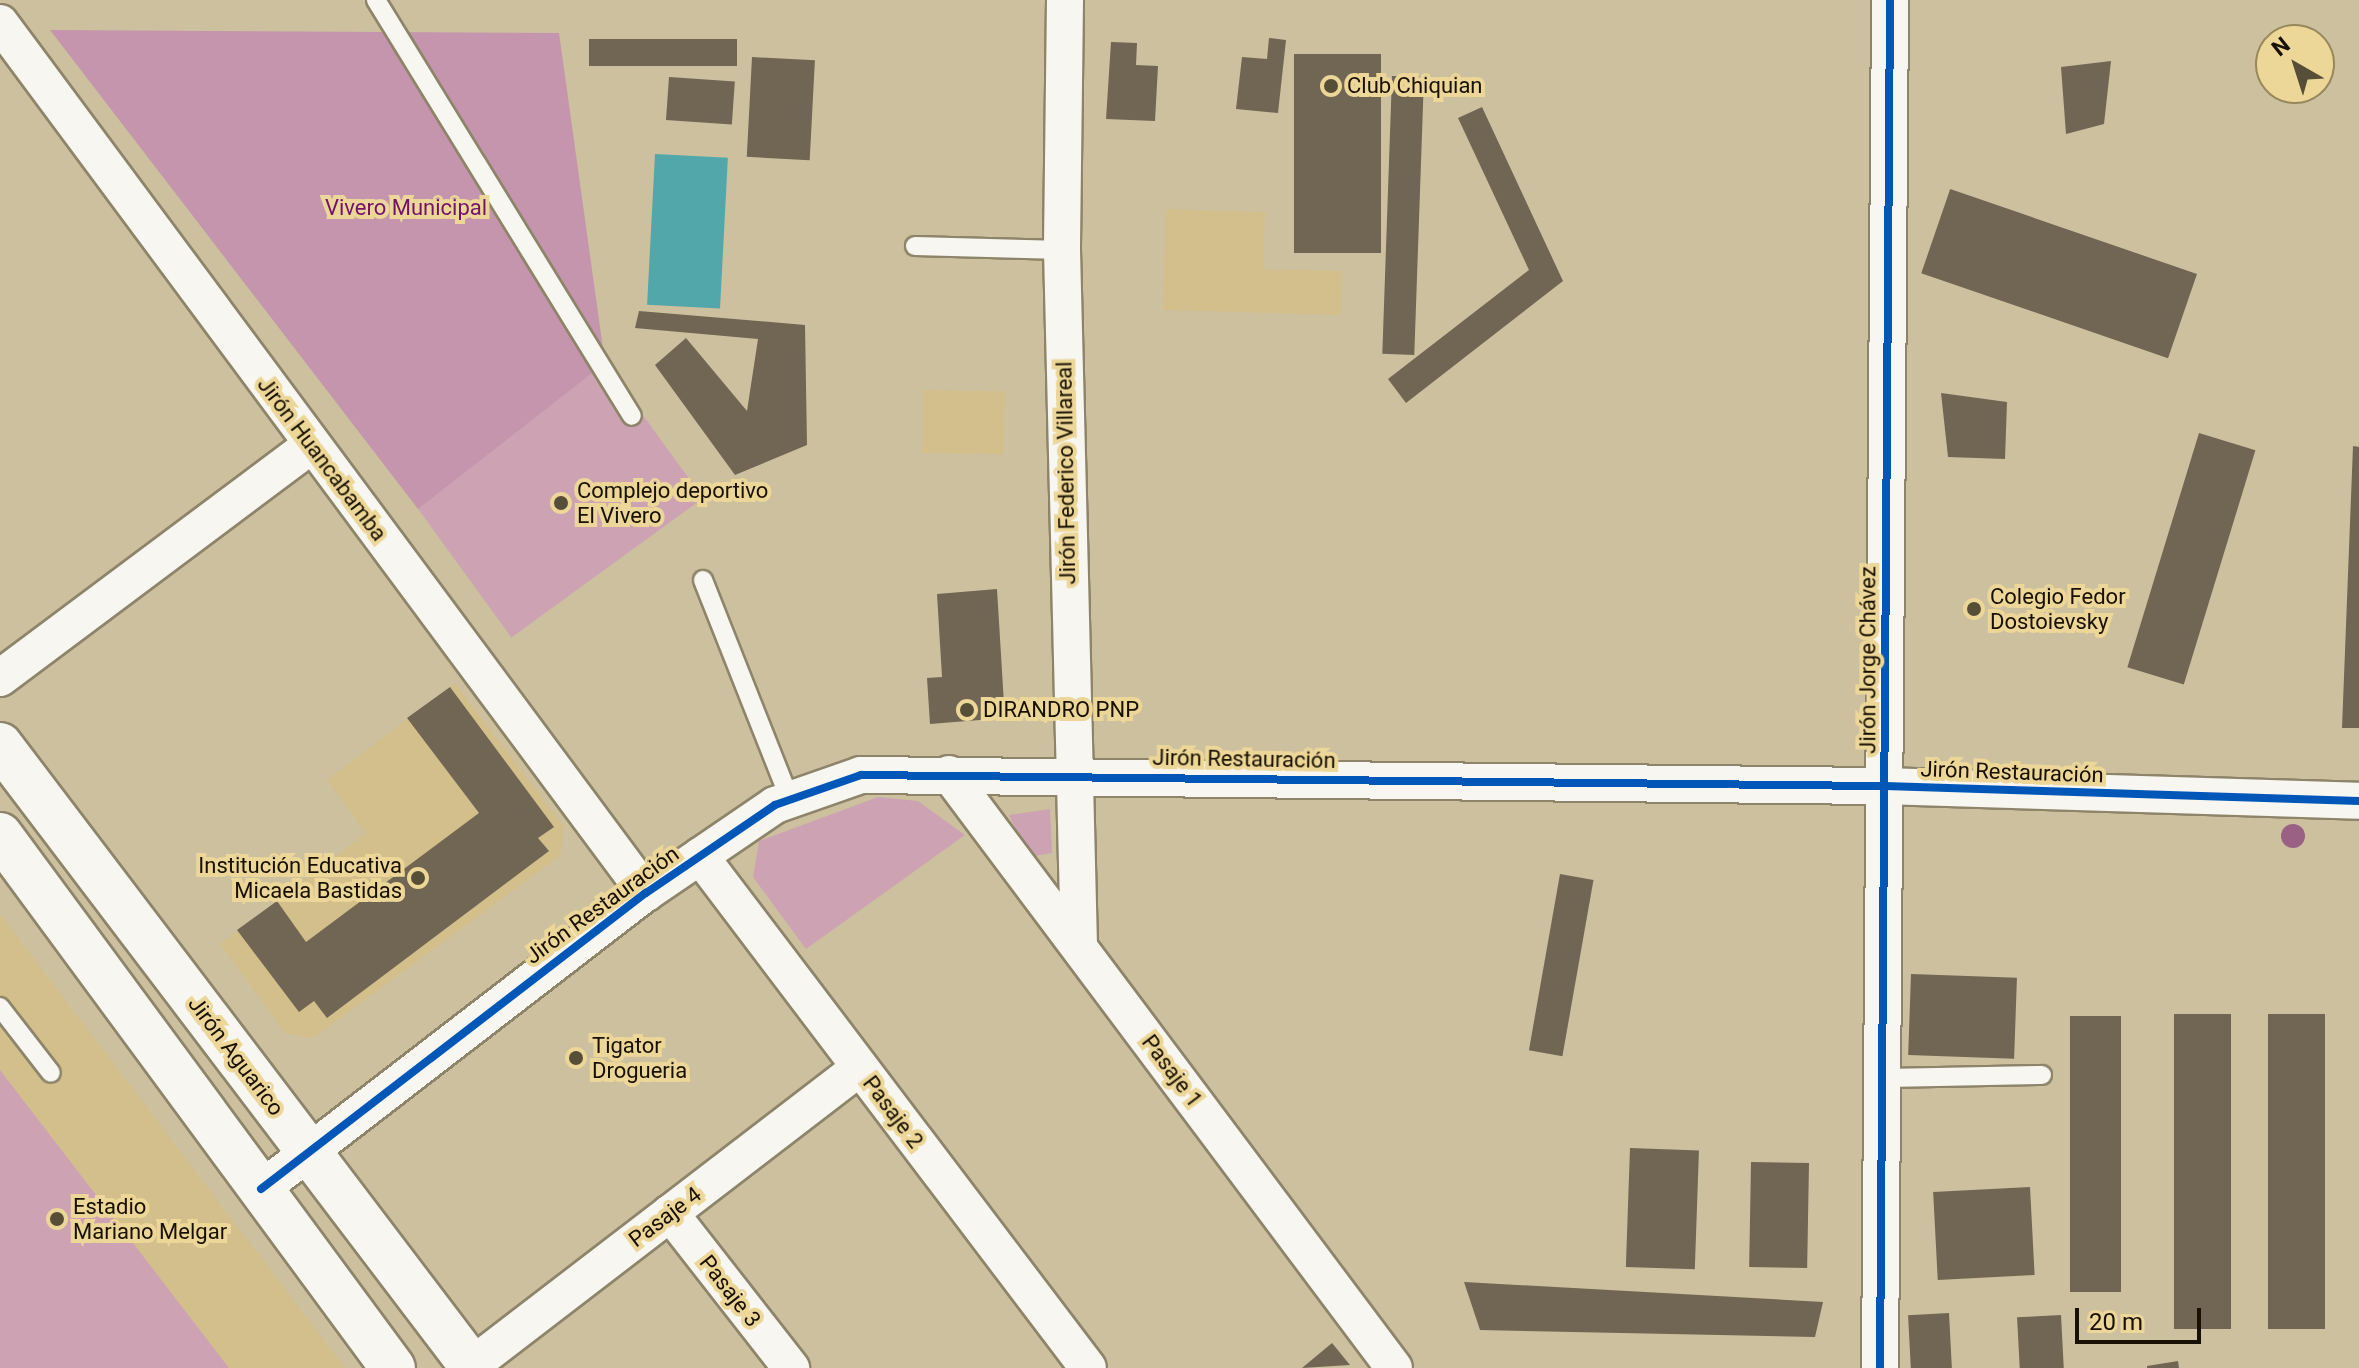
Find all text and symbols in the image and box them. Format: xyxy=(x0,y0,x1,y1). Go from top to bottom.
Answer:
north arrow xyxy=(2255,24,2335,104)
text: N xyxy=(2267,32,2295,61)
place label: Club Chiquian xyxy=(1347,73,1482,99)
marker: Club Chiquian xyxy=(1322,77,1340,95)
park label: Vivero Municipal xyxy=(325,195,487,221)
street label: Jirón Federico Villareal xyxy=(1051,361,1081,585)
street label: Jirón Huancabamba xyxy=(252,372,392,546)
place label: Complejo deportivo El Vivero xyxy=(577,477,768,528)
marker: Complejo deportivo El Vivero xyxy=(552,494,570,512)
street label: Jirón Jorge Chávez xyxy=(1855,566,1881,754)
place label: Colegio Fedor Dostoievsky xyxy=(1990,583,2126,634)
marker: Colegio Fedor Dostoievsky xyxy=(1965,600,1983,618)
place label: DIRANDRO PNP xyxy=(983,697,1139,723)
marker: DIRANDRO PNP xyxy=(958,701,976,719)
street label: Jirón Restauración xyxy=(1152,744,1336,774)
street label: Jirón Restauración xyxy=(1920,756,2104,788)
street label: Jirón Restauración xyxy=(520,840,684,970)
place label: Institución Educativa Micaela Bastidas xyxy=(198,852,402,904)
marker: Institución Educativa Micaela Bastidas xyxy=(409,869,427,887)
street label: Jirón Aguarico xyxy=(183,991,289,1121)
street label: Pasaje 1 xyxy=(1136,1030,1208,1112)
place label: Tigator Drogueria xyxy=(592,1032,687,1084)
marker: Tigator Drogueria xyxy=(567,1049,585,1067)
street label: Pasaje 2 xyxy=(857,1071,929,1153)
street label: Pasaje 4 xyxy=(624,1181,706,1253)
place label: Estadio Mariano Melgar xyxy=(73,1193,227,1244)
marker: Estadio Mariano Melgar xyxy=(48,1210,66,1228)
street label: Pasaje 3 xyxy=(694,1250,766,1332)
scale bar xyxy=(2079,1292,2205,1342)
text: 20 m xyxy=(2089,1308,2143,1336)

